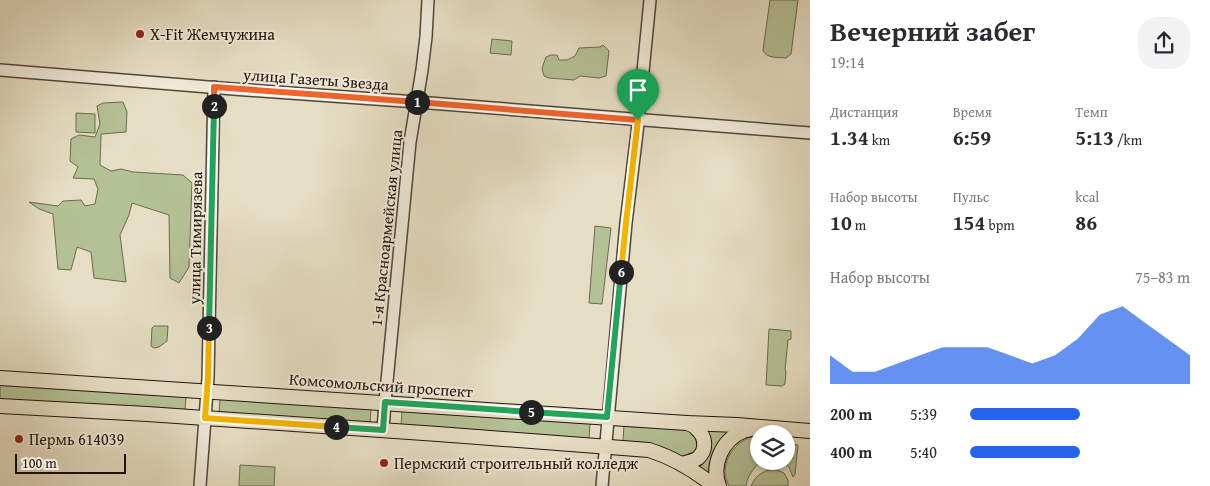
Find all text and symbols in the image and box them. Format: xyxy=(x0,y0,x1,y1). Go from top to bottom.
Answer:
text: Вечерний забег xyxy=(830,10,1035,51)
button: share xyxy=(1138,17,1190,69)
place label: X-Fit Жемчужина xyxy=(150,22,275,46)
marker: X-Fit Жемчужина xyxy=(134,28,146,40)
text: 19:14 xyxy=(830,50,865,74)
street label: улица Газеты Звезда xyxy=(241,62,390,96)
pin xyxy=(617,69,659,120)
icon: arrive xyxy=(624,76,652,104)
pin: 1 xyxy=(404,90,430,114)
text: 1 xyxy=(414,92,421,112)
pin: 2 xyxy=(202,94,226,118)
text: 2 xyxy=(211,96,218,116)
text: Дистанция xyxy=(830,102,898,122)
text: Время xyxy=(953,102,992,122)
text: Темп xyxy=(1075,102,1108,122)
text: 1.34 xyxy=(830,122,869,153)
text: 6:59 xyxy=(953,122,991,153)
text: 5:13 xyxy=(1075,122,1114,153)
street label: 1-я Красноармейская улица xyxy=(364,128,408,328)
text: km xyxy=(869,130,890,150)
text: /km xyxy=(1114,130,1142,150)
street label: улица Тимирязева xyxy=(182,171,208,306)
text: Набор высоты xyxy=(830,187,917,207)
text: Пульс xyxy=(953,187,989,207)
text: kcal xyxy=(1075,187,1099,207)
text: 10 xyxy=(830,207,852,238)
text: 154 xyxy=(953,207,985,238)
text: 86 xyxy=(1075,207,1097,238)
text: m xyxy=(852,215,866,235)
text: bpm xyxy=(985,215,1015,235)
pin: 6 xyxy=(608,260,634,284)
text: 6 xyxy=(618,262,625,282)
text: Набор высоты xyxy=(830,265,930,289)
text: 75–83 m xyxy=(1135,265,1190,289)
pin: 3 xyxy=(196,316,222,340)
text: 3 xyxy=(206,318,213,338)
street label: Комсомольский проспект xyxy=(288,367,474,403)
pin: 5 xyxy=(518,400,544,424)
text: 5 xyxy=(528,402,535,422)
text: 200 m xyxy=(830,402,872,426)
text: 5:39 xyxy=(910,402,937,426)
pin: 4 xyxy=(324,414,348,440)
text: 4 xyxy=(333,417,340,437)
map controls xyxy=(750,425,795,470)
button: layers xyxy=(750,425,795,470)
place label: Пермь 614039 xyxy=(29,427,124,451)
marker: Пермь 614039 xyxy=(13,433,25,445)
text: 400 m xyxy=(830,440,872,464)
text: 5:40 xyxy=(910,440,937,464)
scale bar xyxy=(15,451,126,474)
place label: Пермский строительный колледж xyxy=(394,451,639,475)
text: 100 m xyxy=(22,453,57,473)
marker: Пермский строительный колледж xyxy=(378,457,390,469)

